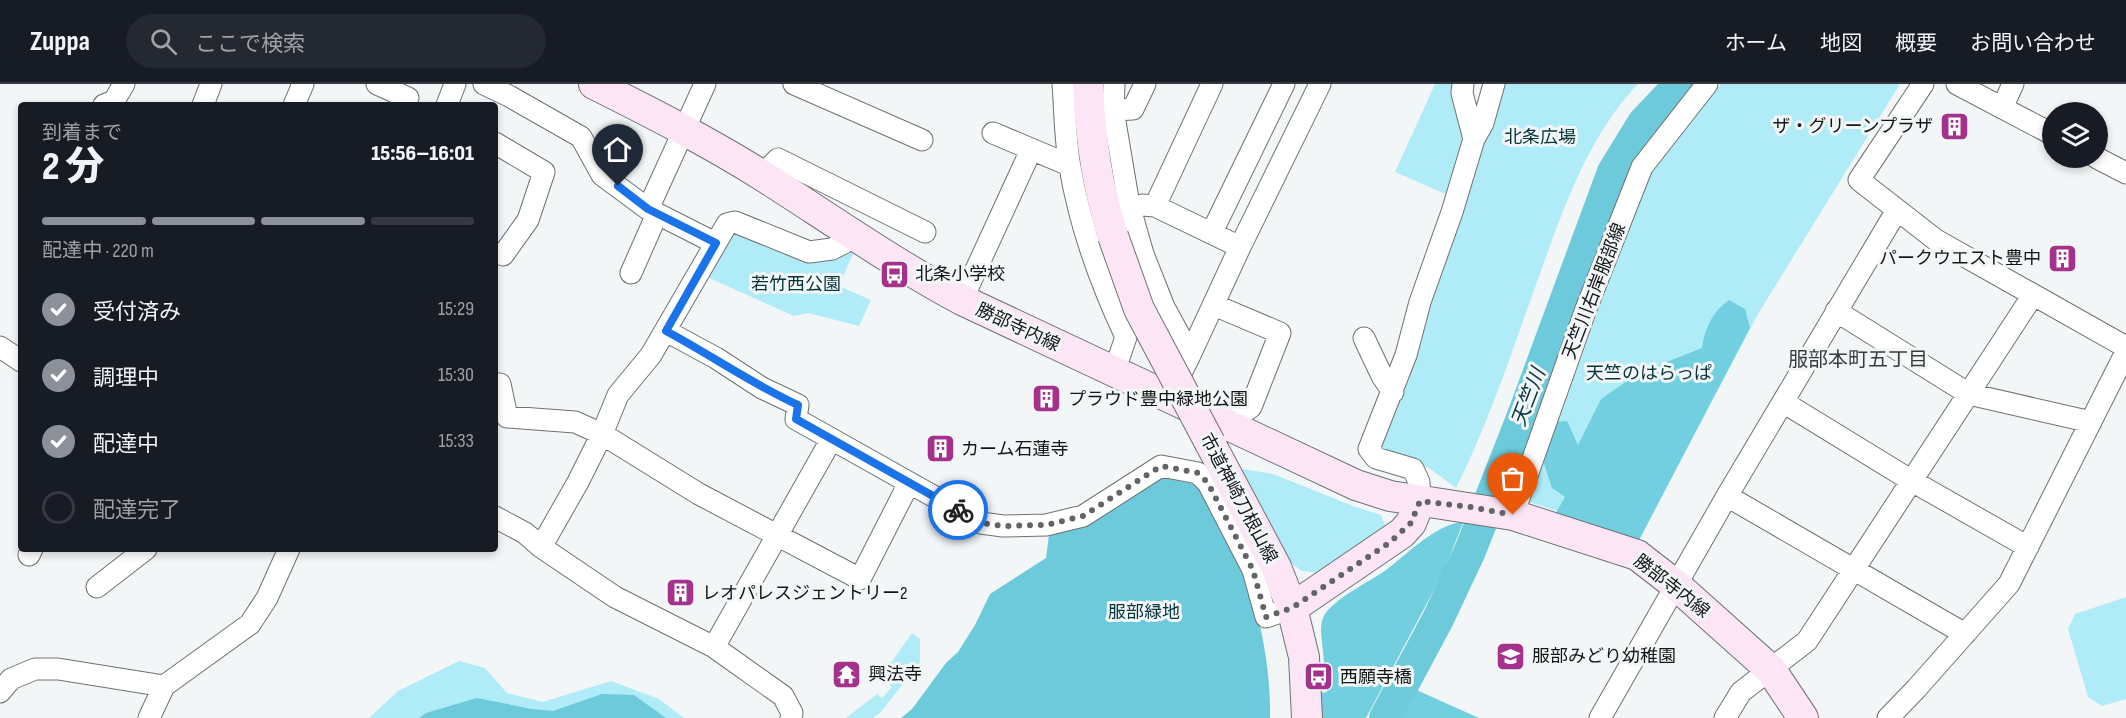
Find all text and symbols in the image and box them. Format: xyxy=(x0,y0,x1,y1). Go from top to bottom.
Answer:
search box xyxy=(126,14,546,68)
text: Zuppa xyxy=(30,25,90,58)
icon: search xyxy=(147,25,180,58)
text: ここで検索 xyxy=(195,31,305,58)
text: ホーム xyxy=(1725,31,1787,56)
text: 地図 xyxy=(1820,31,1862,56)
text: 概要 xyxy=(1895,31,1937,56)
text: お問い合わせ xyxy=(1970,31,2096,56)
map controls xyxy=(2042,102,2108,168)
button: layers xyxy=(2042,102,2108,168)
building icon: ザ・グリーンプラザ xyxy=(1938,110,1970,142)
place label: ザ・グリーンプラザ xyxy=(1772,116,1933,137)
text: 到着まで xyxy=(42,121,122,145)
pin xyxy=(592,124,643,186)
park label: 北条広場 xyxy=(1504,127,1576,148)
icon: home xyxy=(601,133,634,166)
text: 15:56–16:01 xyxy=(371,140,474,167)
text: 2 分 xyxy=(42,144,105,191)
street label: 天竺川右岸服部線 xyxy=(1559,220,1630,362)
text: 配達中 · 220 m xyxy=(42,239,154,263)
building icon: パークウエスト豊中 xyxy=(2046,242,2078,274)
place label: パークウエスト豊中 xyxy=(1879,248,2041,269)
bus stop icon: 北条小学校 xyxy=(878,258,910,290)
place label: 北条小学校 xyxy=(915,264,1005,285)
park label: 若竹西公園 xyxy=(751,274,841,295)
icon: check xyxy=(42,293,75,326)
text: 15:29 xyxy=(438,297,474,321)
text: 受付済み xyxy=(93,299,181,326)
street label: 勝部寺内線 xyxy=(973,299,1063,356)
district label: 服部本町五丁目 xyxy=(1788,348,1928,372)
icon: check xyxy=(42,359,75,392)
text: 15:30 xyxy=(438,363,474,387)
water label: 天竺川 xyxy=(1507,363,1552,430)
park label: 天竺のはらっぱ xyxy=(1586,363,1712,384)
text: 調理中 xyxy=(93,365,159,392)
building icon: プラウド豊中緑地公園 xyxy=(1031,383,1063,415)
place label: プラウド豊中緑地公園 xyxy=(1068,389,1248,410)
icon: check xyxy=(42,425,75,458)
text: 15:33 xyxy=(438,429,474,453)
street label: 市道神崎刀根山線 xyxy=(1195,430,1282,567)
text: 配達中 xyxy=(93,431,159,458)
building icon: カーム石蓮寺 xyxy=(924,433,956,465)
place label: カーム石蓮寺 xyxy=(961,439,1068,460)
pin xyxy=(1487,453,1538,515)
icon: bag xyxy=(1496,462,1529,495)
courier xyxy=(928,480,988,540)
icon: bike xyxy=(942,494,975,527)
text: 配達完了 xyxy=(93,497,181,524)
street label: 勝部寺内線 xyxy=(1630,550,1714,622)
building icon: レオパレスジェントリー2 xyxy=(665,577,697,609)
place label: レオパレスジェントリー2 xyxy=(702,583,907,604)
park label: 服部緑地 xyxy=(1108,602,1180,623)
school or university icon: 服部みどり幼稚園 xyxy=(1495,640,1527,672)
place label: 服部みどり幼稚園 xyxy=(1532,646,1676,667)
temple icon: 興法寺 xyxy=(831,658,863,690)
bus stop icon: 西願寺橋 xyxy=(1303,661,1335,693)
place label: 興法寺 xyxy=(868,664,922,685)
place label: 西願寺橋 xyxy=(1340,667,1412,688)

